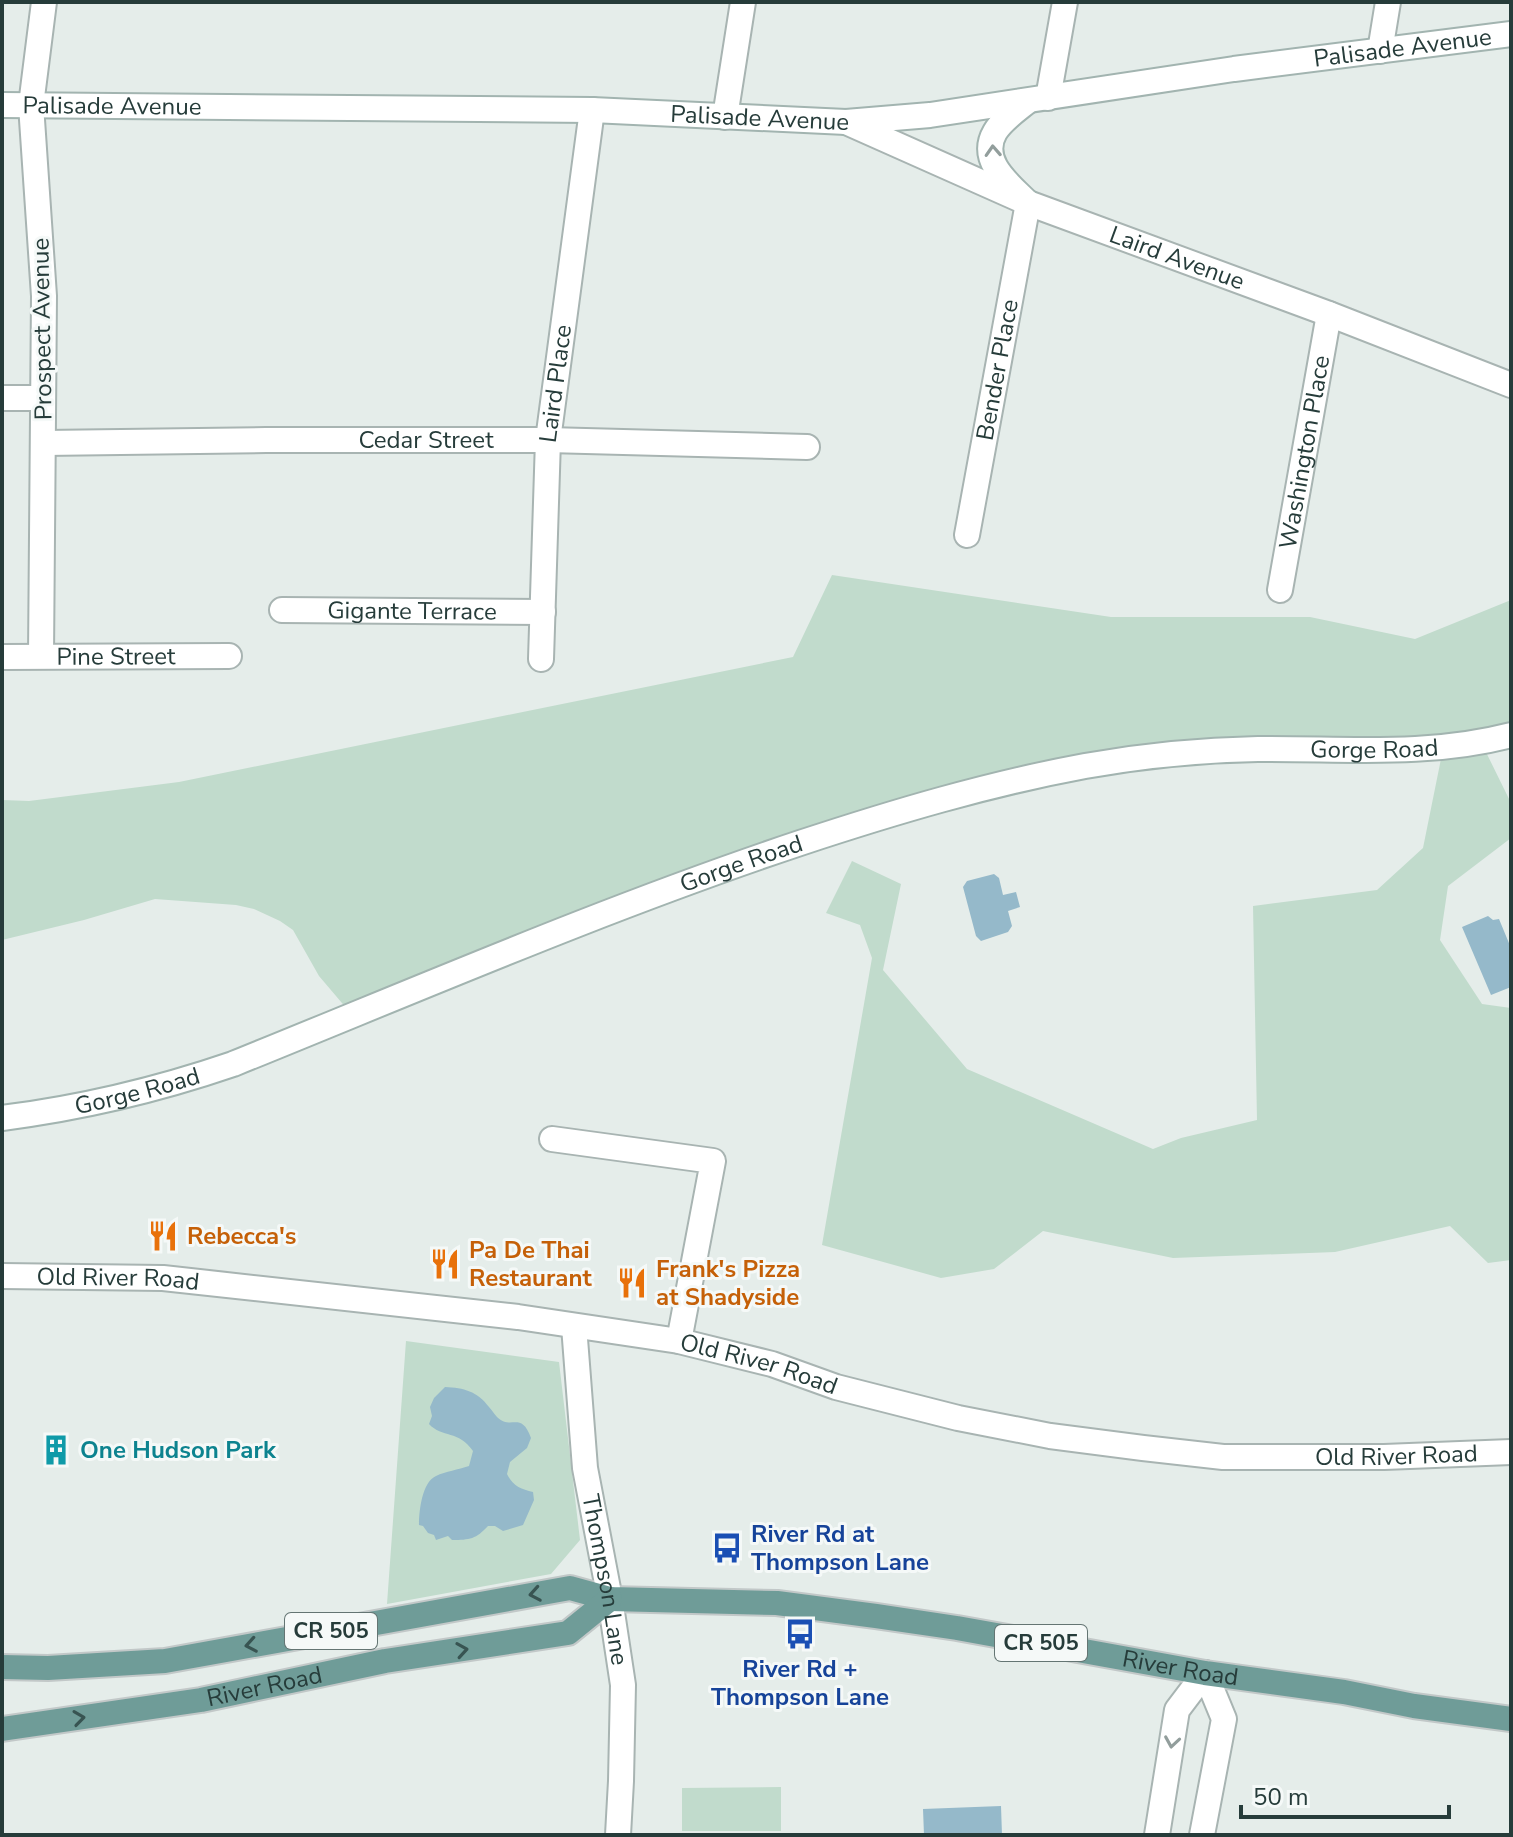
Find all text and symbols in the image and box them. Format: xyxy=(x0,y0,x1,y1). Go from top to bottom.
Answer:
street label: Palisade Avenue xyxy=(1312,21,1493,75)
street label: Palisade Avenue xyxy=(22,89,202,123)
street label: Palisade Avenue xyxy=(670,98,850,138)
one-way arrow xyxy=(985,145,1002,157)
street label: Laird Avenue xyxy=(1105,218,1249,297)
street label: Prospect Avenue xyxy=(24,238,60,420)
street label: Bender Place xyxy=(969,297,1026,443)
street label: Laird Place xyxy=(532,323,579,445)
street label: Washington Place xyxy=(1272,353,1337,552)
street label: Cedar Street xyxy=(358,424,494,456)
street label: Gigante Terrace xyxy=(327,594,497,628)
street label: Pine Street xyxy=(56,640,176,673)
street label: Gorge Road xyxy=(1310,731,1440,766)
street label: Gorge Road xyxy=(675,827,807,900)
street label: Gorge Road xyxy=(72,1060,204,1122)
restaurant icon: Rebecca's xyxy=(146,1219,180,1253)
place label: Rebecca's xyxy=(187,1220,297,1252)
place label: Pa De Thai Restaurant xyxy=(469,1234,592,1294)
restaurant icon: Pa De Thai Restaurant xyxy=(428,1247,462,1281)
place label: Frank's Pizza at Shadyside xyxy=(656,1253,800,1313)
street label: Old River Road xyxy=(36,1260,201,1298)
restaurant icon: Frank's Pizza at Shadyside xyxy=(615,1266,649,1300)
street label: Old River Road xyxy=(677,1326,842,1402)
building icon: One Hudson Park xyxy=(39,1433,73,1467)
place label: One Hudson Park xyxy=(80,1434,277,1466)
street label: Old River Road xyxy=(1315,1437,1478,1473)
street label: Thompson Lane xyxy=(574,1492,636,1667)
place label: River Rd at Thompson Lane xyxy=(751,1518,929,1578)
bus stop icon: River Rd at Thompson Lane xyxy=(710,1531,744,1565)
one-way arrow xyxy=(528,1584,541,1601)
road number: CR 505 xyxy=(285,1613,377,1649)
bus stop icon: River Rd + Thompson Lane xyxy=(783,1617,817,1651)
road number: CR 505 xyxy=(995,1625,1087,1661)
one-way arrow xyxy=(244,1636,258,1653)
one-way arrow xyxy=(456,1642,469,1659)
street label: River Road xyxy=(1120,1642,1240,1693)
place label: River Rd + Thompson Lane xyxy=(711,1653,889,1713)
street label: River Road xyxy=(204,1659,325,1714)
one-way arrow xyxy=(72,1710,86,1727)
one-way arrow xyxy=(1164,1735,1181,1749)
scale bar xyxy=(1241,1769,1449,1819)
text: 50 m xyxy=(1253,1781,1309,1813)

